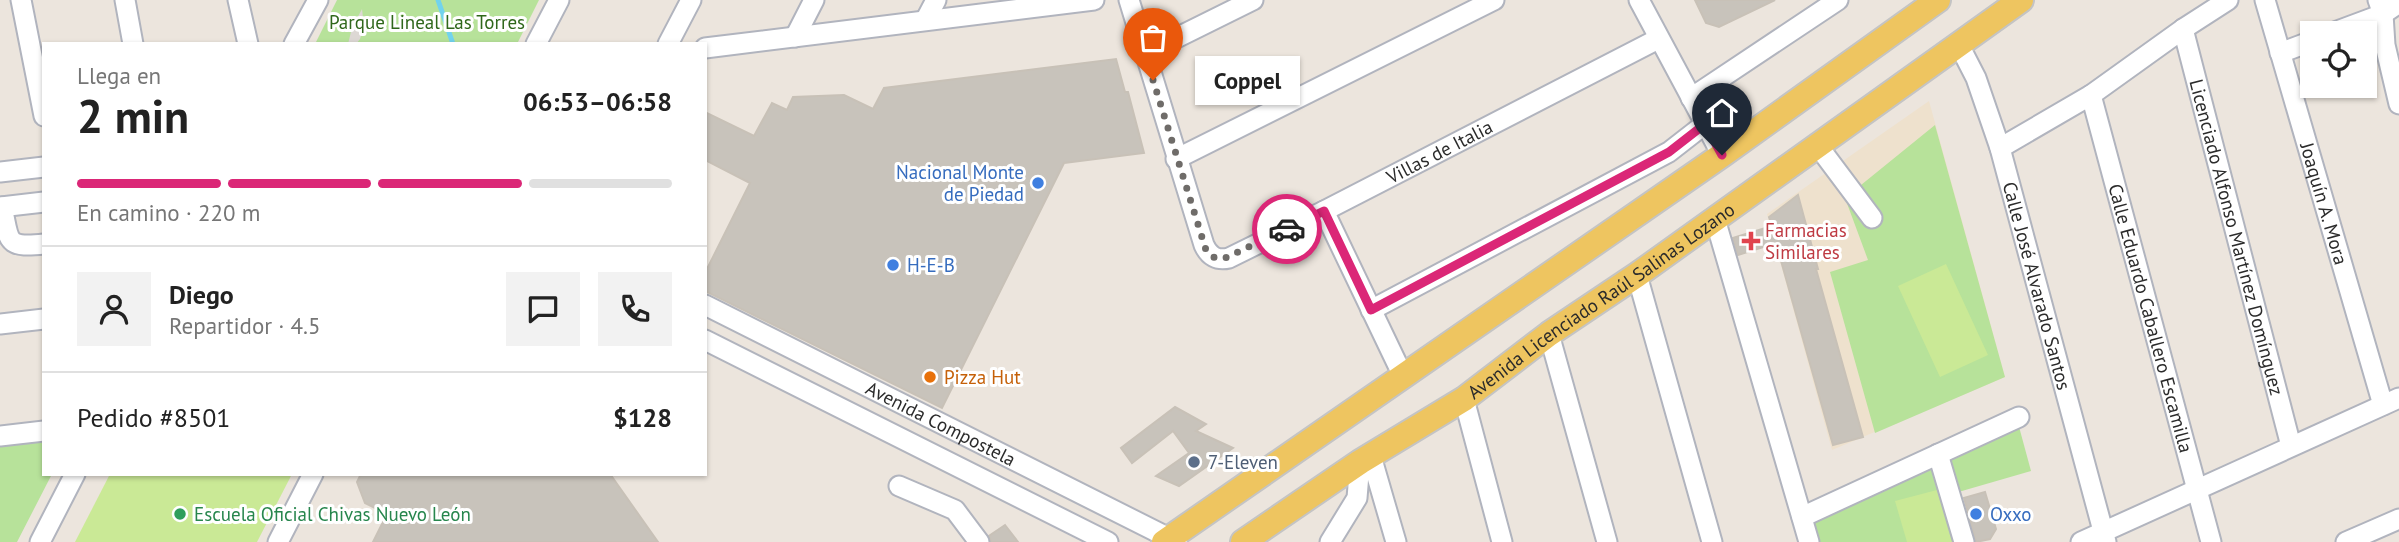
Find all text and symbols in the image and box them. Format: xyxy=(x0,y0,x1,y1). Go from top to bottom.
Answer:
pin xyxy=(1123,8,1183,80)
park label: Parque Lineal Las Torres xyxy=(329,10,525,34)
icon: bag xyxy=(1134,19,1172,57)
map controls xyxy=(2300,21,2377,98)
button: locate xyxy=(2300,21,2377,98)
callout: Coppel xyxy=(1195,56,1300,104)
text: Llega en xyxy=(77,61,161,90)
text: Coppel xyxy=(1214,66,1281,95)
street label: Licenciado Alfonso Martínez Domínguez xyxy=(2184,77,2289,398)
pin xyxy=(1692,83,1752,155)
text: 06:53–06:58 xyxy=(523,85,672,118)
text: 2 min xyxy=(77,86,189,146)
icon: home xyxy=(1703,94,1741,132)
street label: Villas de Italia xyxy=(1381,114,1496,189)
street label: Joaquín A. Mora xyxy=(2295,139,2353,267)
place label: Nacional Monte de Piedad xyxy=(896,160,1024,206)
marker: Nacional Monte de Piedad xyxy=(1030,175,1046,191)
street label: Calle José Alvarado Santos xyxy=(1998,179,2077,393)
street label: Calle Eduardo Caballero Escamilla xyxy=(2103,181,2198,455)
courier xyxy=(1252,194,1322,264)
street label: Avenida Licenciado Raúl Salinas Lozano xyxy=(1463,197,1739,404)
text: En camino · 220 m xyxy=(77,198,260,227)
icon: car xyxy=(1268,210,1306,248)
place label: Farmacias Similares xyxy=(1765,218,1847,264)
marker: Farmacias Similares xyxy=(1743,233,1759,249)
place label: H-E-B xyxy=(907,253,955,277)
marker: H-E-B xyxy=(885,257,901,273)
button: person xyxy=(77,272,151,346)
button: chat xyxy=(506,272,580,346)
button: phone xyxy=(598,272,672,346)
text: Diego xyxy=(169,278,234,311)
text: Repartidor · 4.5 xyxy=(169,311,321,340)
place label: Pizza Hut xyxy=(944,365,1021,389)
marker: Pizza Hut xyxy=(922,369,938,385)
street label: Avenida Compostela xyxy=(862,376,1020,471)
text: Pedido #8501 xyxy=(77,401,230,434)
text: $128 xyxy=(613,401,672,434)
place label: 7-Eleven xyxy=(1208,450,1278,474)
marker: 7-Eleven xyxy=(1186,454,1202,470)
place label: Escuela Oficial Chivas Nuevo León xyxy=(194,502,471,526)
place label: Oxxo xyxy=(1990,502,2031,526)
marker: Escuela Oficial Chivas Nuevo León xyxy=(172,506,188,522)
marker: Oxxo xyxy=(1968,506,1984,522)

